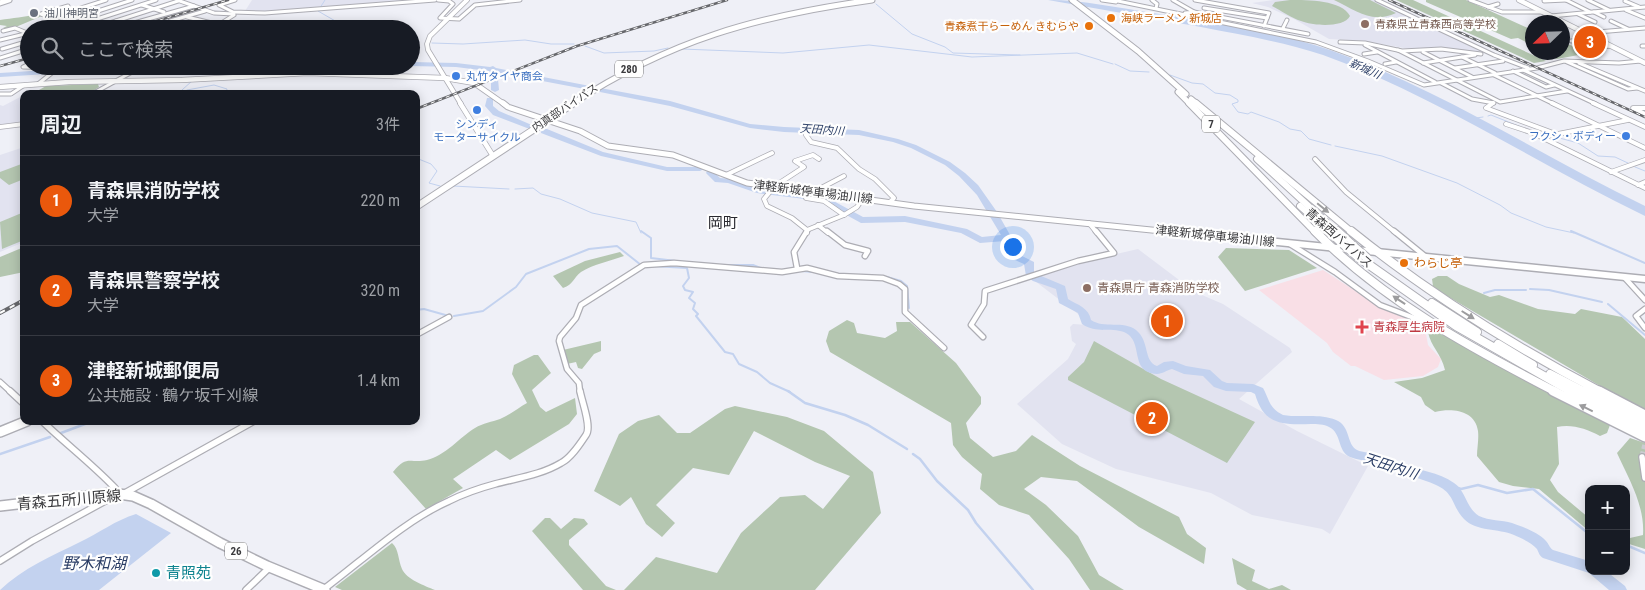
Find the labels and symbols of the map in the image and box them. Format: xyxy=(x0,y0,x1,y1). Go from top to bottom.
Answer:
marker: 油川神明宮 xyxy=(28,7,40,19)
place label: 油川神明宮 xyxy=(44,7,99,20)
marker: 海峡ラーメン 新城店 xyxy=(1105,12,1117,24)
place label: 海峡ラーメン 新城店 xyxy=(1121,12,1222,25)
north arrow xyxy=(1525,15,1570,60)
marker: 青森県立青森西高等学校 xyxy=(1359,18,1371,30)
place label: 青森県立青森西高等学校 xyxy=(1375,18,1496,31)
place label: 青森煮干らーめん きむらや xyxy=(944,20,1079,33)
marker: 青森煮干らーめん きむらや xyxy=(1083,20,1095,32)
pin: 3 xyxy=(1574,23,1606,61)
water label: 新城川 xyxy=(1347,56,1384,82)
road number: 280 xyxy=(615,61,643,78)
marker: 丸竹タイヤ商会 xyxy=(450,70,462,82)
place label: 丸竹タイヤ商会 xyxy=(466,70,543,83)
street label: 内真部バイパス xyxy=(530,81,600,135)
marker: シンディ モーターサイクル xyxy=(471,104,483,116)
road number: 7 xyxy=(1202,116,1220,132)
place label: シンディ モーターサイクル xyxy=(433,118,521,144)
water label: 天田内川 xyxy=(800,122,845,138)
place label: フクシ・ボディー xyxy=(1529,130,1616,143)
marker: フクシ・ボディー xyxy=(1620,130,1632,142)
street label: 津軽新城停車場油川線 xyxy=(753,178,873,206)
one-way arrow xyxy=(1317,202,1329,213)
street label: 青森西バイパス xyxy=(1303,205,1375,271)
district label: 岡町 xyxy=(708,214,738,232)
street label: 津軽新城停車場油川線 xyxy=(1155,223,1275,249)
your location xyxy=(1000,234,1026,260)
place label: わらじ亭 xyxy=(1414,256,1462,270)
marker: わらじ亭 xyxy=(1398,257,1410,269)
place label: 青森県庁 青森消防学校 xyxy=(1097,281,1220,295)
marker: 青森県庁 青森消防学校 xyxy=(1081,282,1093,294)
one-way arrow xyxy=(1393,295,1406,305)
pin: 1 xyxy=(1151,302,1183,340)
one-way arrow xyxy=(1461,310,1474,319)
marker: 青森厚生病院 xyxy=(1355,320,1369,334)
place label: 青森厚生病院 xyxy=(1373,320,1445,334)
pin: 2 xyxy=(1136,399,1168,437)
one-way arrow xyxy=(1578,404,1593,412)
water label: 天田内川 xyxy=(1362,450,1422,483)
street label: 青森五所川原線 xyxy=(16,486,122,514)
road number: 26 xyxy=(225,542,247,560)
water label: 野木和湖 xyxy=(62,554,129,573)
place label: 青照苑 xyxy=(166,564,211,582)
marker: 青照苑 xyxy=(150,567,162,579)

